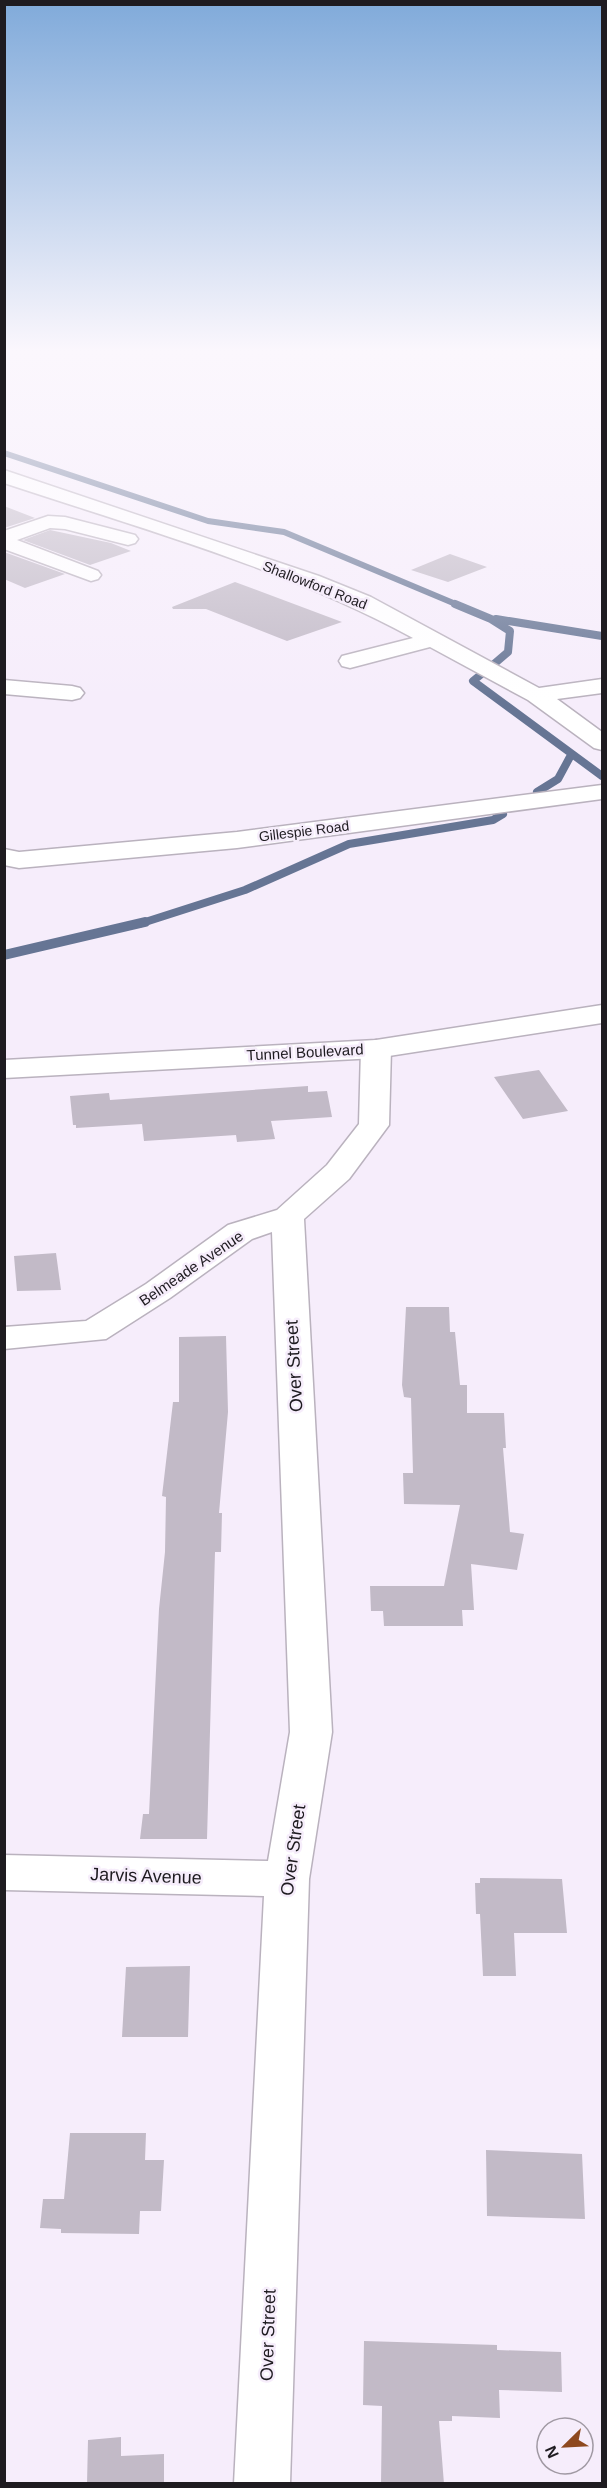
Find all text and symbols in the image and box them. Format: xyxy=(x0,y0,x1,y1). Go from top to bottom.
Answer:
street label: Shallowford Road xyxy=(261,558,369,612)
street label: Gillespie Road xyxy=(258,818,350,844)
street label: Tunnel Boulevard xyxy=(246,1040,364,1064)
street label: Belmeade Avenue xyxy=(136,1227,246,1309)
street label: Over Street xyxy=(282,1320,306,1412)
street label: Over Street xyxy=(277,1803,309,1897)
street label: Jarvis Avenue xyxy=(90,1864,202,1888)
street label: Over Street xyxy=(256,2289,280,2381)
north arrow xyxy=(535,2416,595,2476)
text: N xyxy=(542,2443,562,2461)

